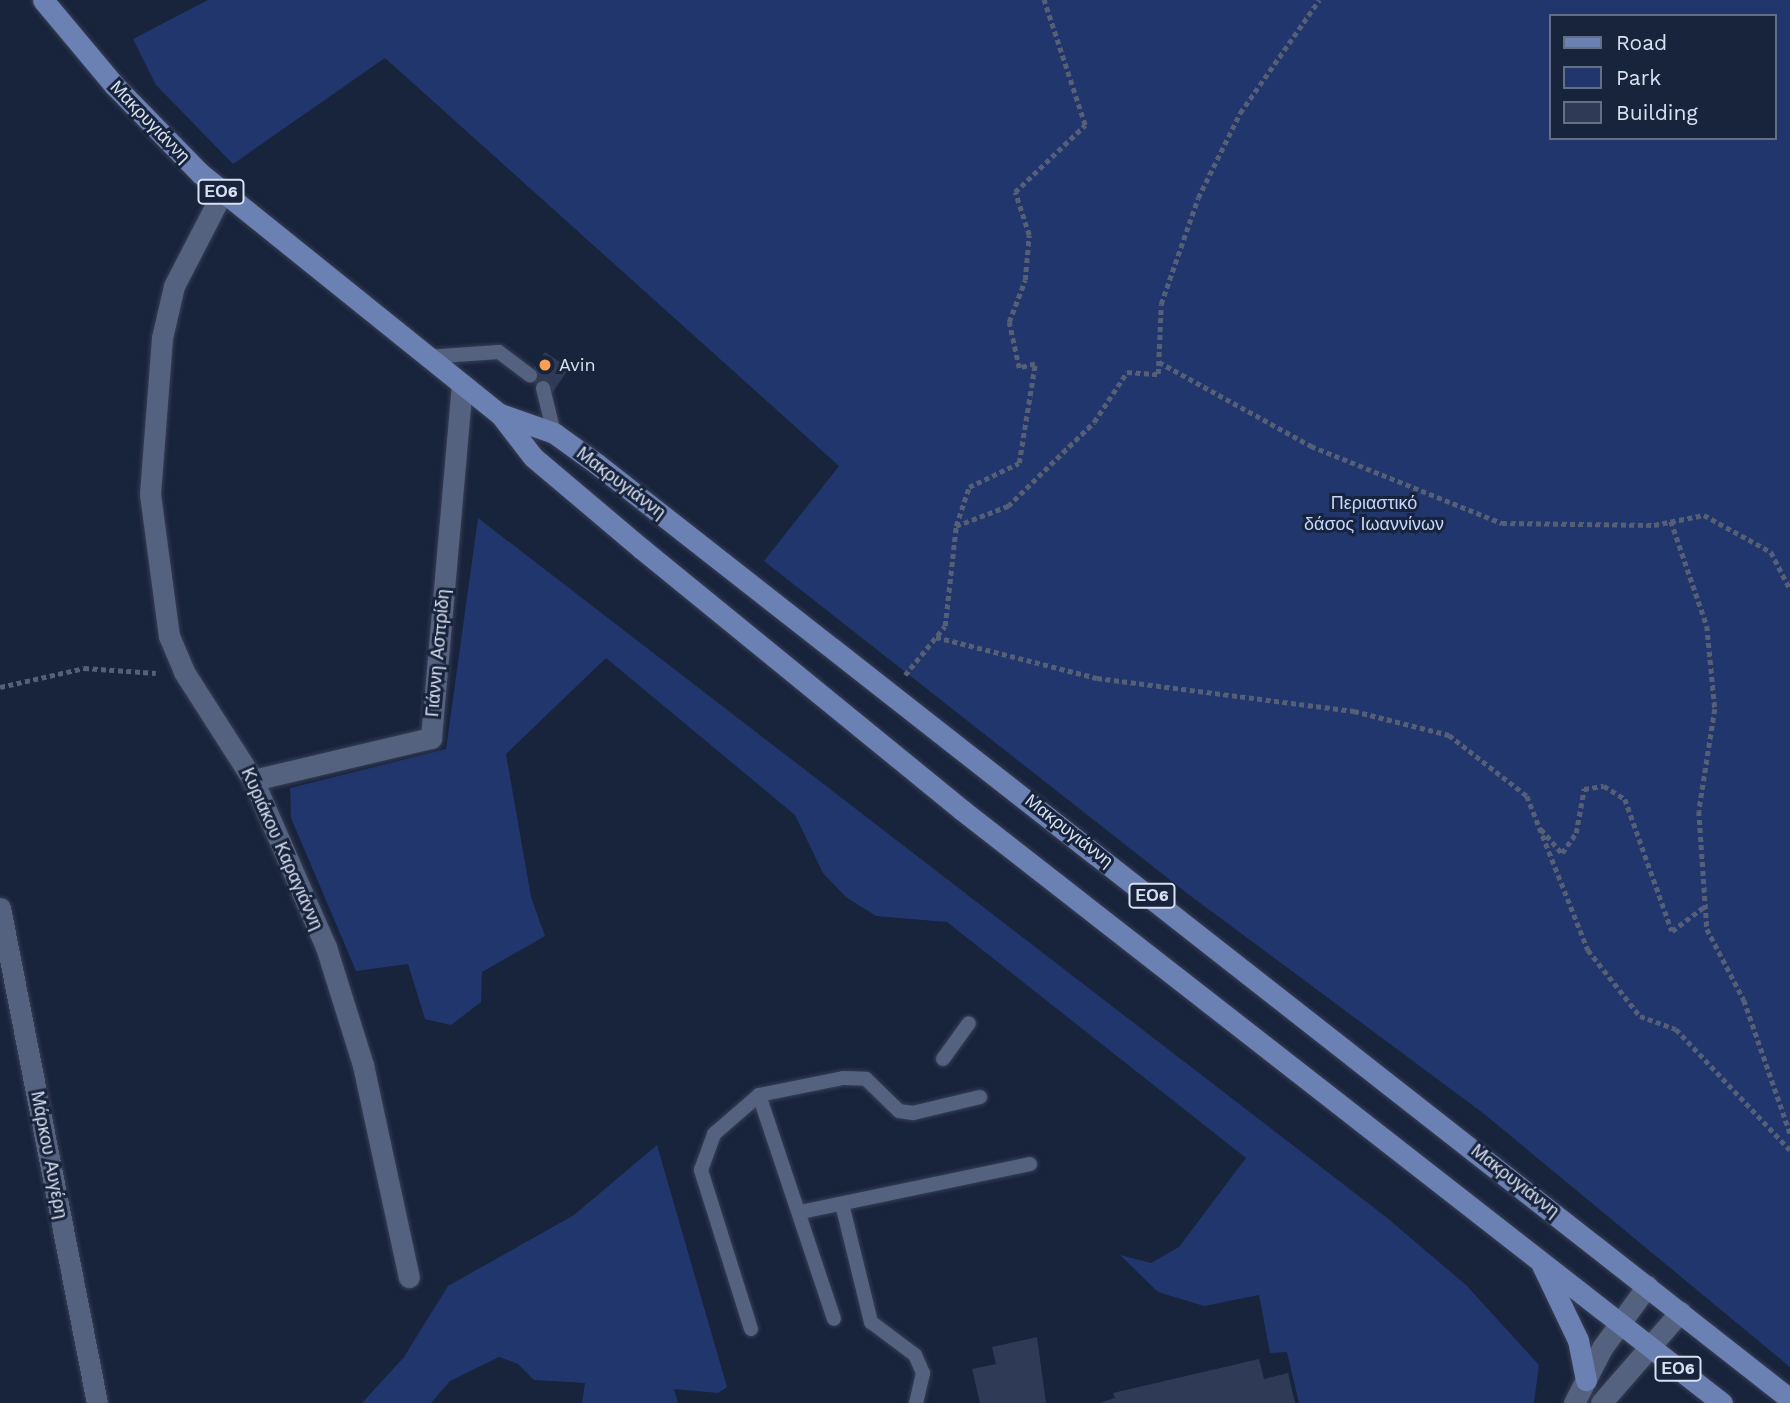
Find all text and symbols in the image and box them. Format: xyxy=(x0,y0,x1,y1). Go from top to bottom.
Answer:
legend xyxy=(1548,14,1776,140)
text: Road xyxy=(1616,30,1667,55)
text: Park xyxy=(1616,65,1661,90)
street label: Μακρυγιάννη xyxy=(105,76,195,168)
text: Building xyxy=(1616,100,1698,125)
road number: ΕΟ6 xyxy=(196,180,246,204)
place label: Avin xyxy=(559,354,596,376)
marker: Avin xyxy=(537,357,553,373)
street label: Μακρυγιάννη xyxy=(572,443,670,523)
park label: Περιαστικό δάσος Ιωαννίνων xyxy=(1304,493,1444,536)
street label: Γιάννη Ασπρίδη xyxy=(422,588,454,718)
street label: Κυριάκου Καραγιάννη xyxy=(236,764,328,934)
street label: Μακρυγιάννη xyxy=(1021,790,1117,872)
road number: ΕΟ6 xyxy=(1128,884,1176,908)
street label: Μάρκου Αυγέρη xyxy=(26,1089,72,1221)
street label: Μακρυγιάννη xyxy=(1467,1140,1563,1222)
road number: ΕΟ6 xyxy=(1654,1357,1702,1382)

